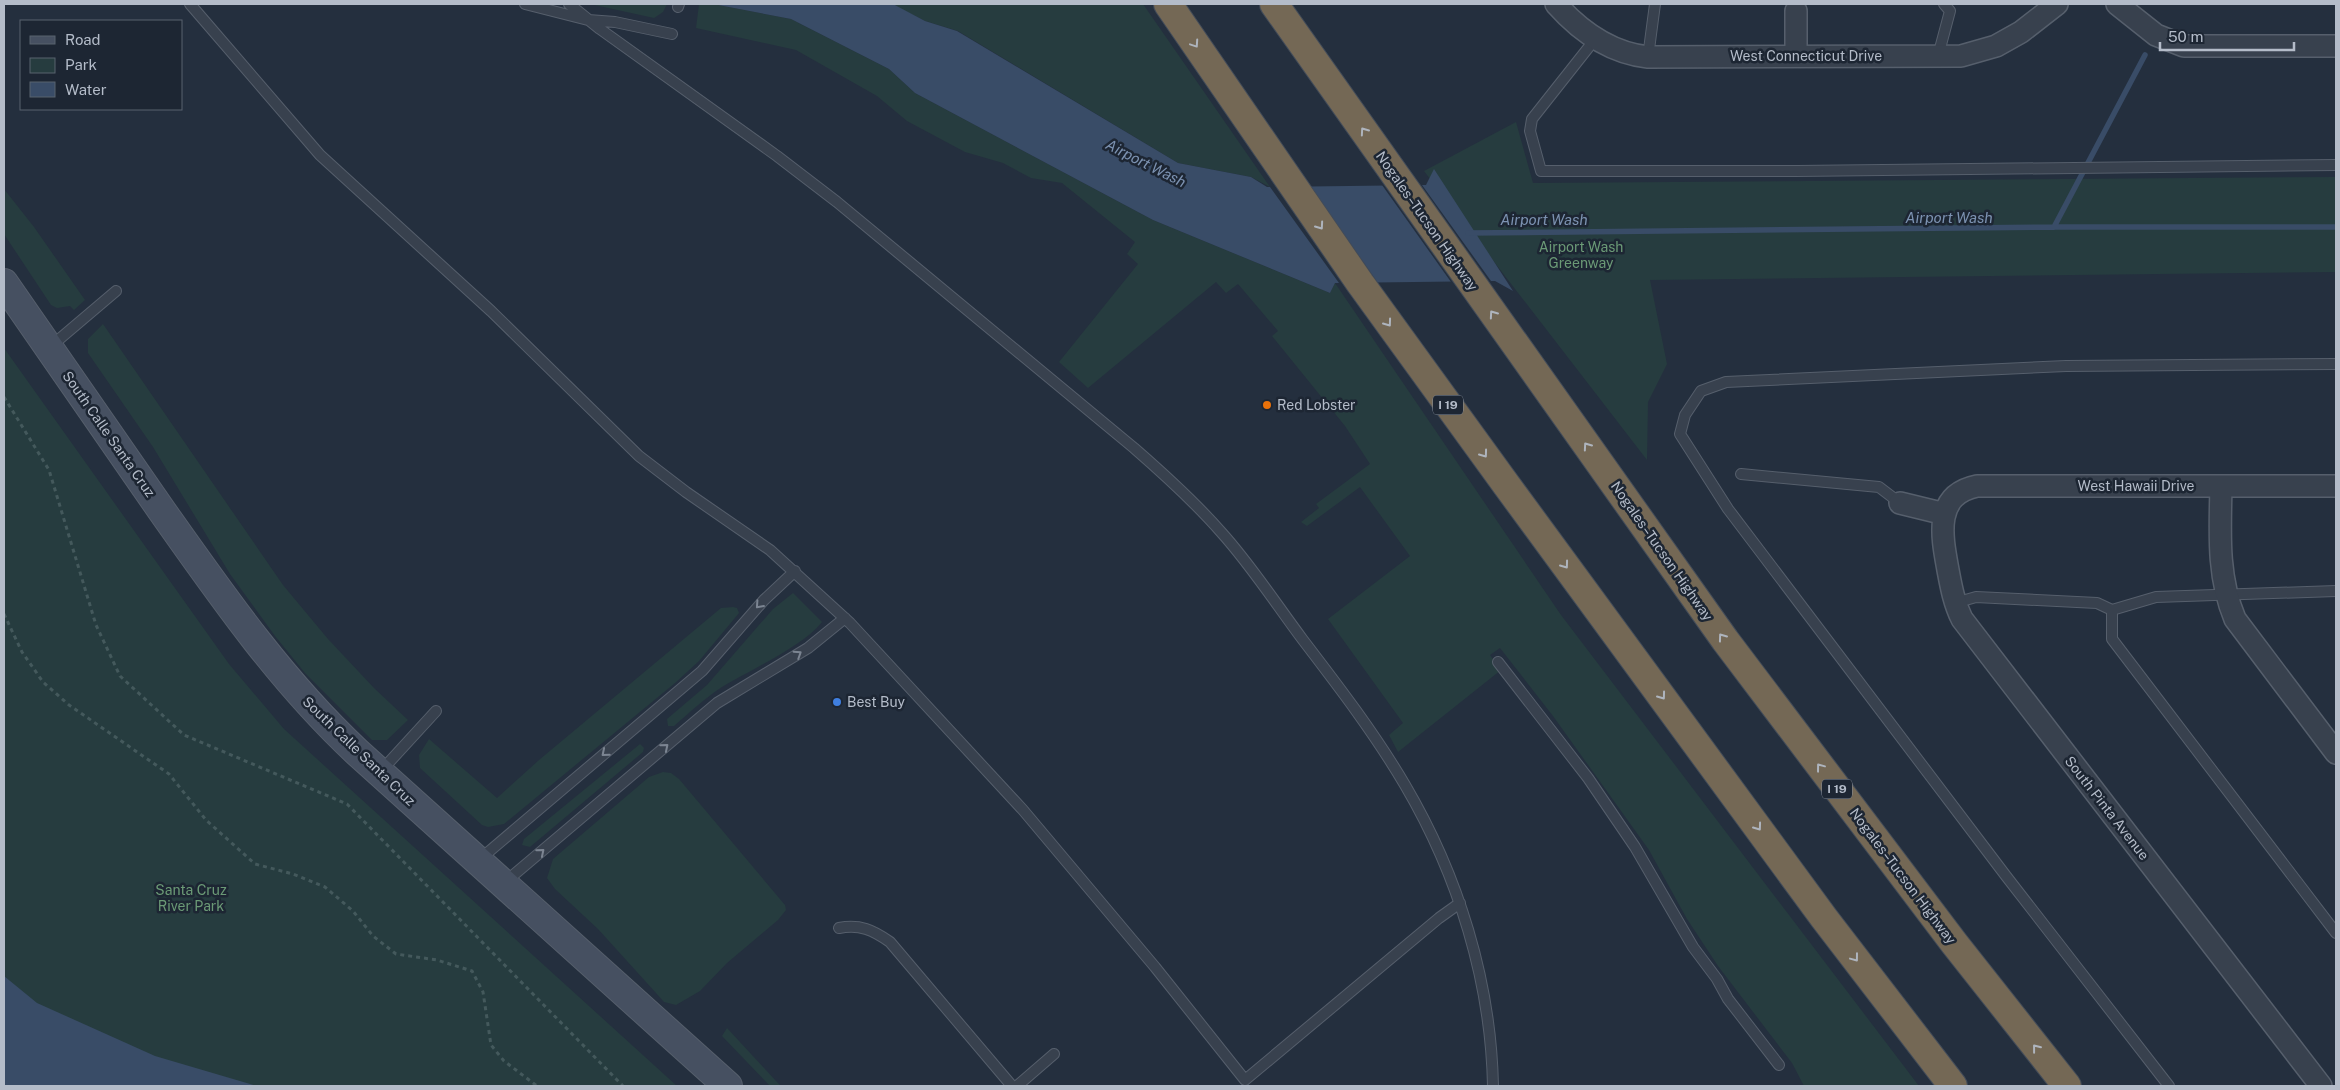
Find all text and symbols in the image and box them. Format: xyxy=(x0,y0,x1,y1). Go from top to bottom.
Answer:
legend xyxy=(20,20,182,110)
scale bar xyxy=(2160,20,2294,52)
text: 50 m xyxy=(2168,28,2203,45)
text: Road xyxy=(65,31,101,48)
one-way arrow xyxy=(1189,38,1198,48)
street label: West Connecticut Drive xyxy=(1730,48,1882,64)
text: Park xyxy=(65,56,97,73)
text: Water xyxy=(65,81,107,98)
one-way arrow xyxy=(1361,127,1370,137)
water label: Airport Wash xyxy=(1103,136,1189,190)
street label: Nogales–Tucson Highway xyxy=(1373,148,1481,294)
water label: Airport Wash xyxy=(1905,209,1993,226)
water label: Airport Wash xyxy=(1500,211,1588,228)
one-way arrow xyxy=(1314,221,1323,230)
park label: Airport Wash Greenway xyxy=(1539,239,1623,271)
one-way arrow xyxy=(1490,310,1499,319)
one-way arrow xyxy=(1382,317,1392,326)
street label: South Calle Santa Cruz xyxy=(59,368,159,500)
road number: I 19 xyxy=(1433,396,1463,414)
place label: Red Lobster xyxy=(1277,397,1356,413)
marker: Red Lobster xyxy=(1261,399,1273,411)
one-way arrow xyxy=(1584,442,1593,452)
one-way arrow xyxy=(1478,448,1487,458)
street label: Nogales–Tucson Highway xyxy=(1608,478,1716,624)
street label: West Hawaii Drive xyxy=(2078,478,2195,494)
one-way arrow xyxy=(1560,559,1568,568)
one-way arrow xyxy=(756,599,765,608)
one-way arrow xyxy=(1719,633,1728,643)
one-way arrow xyxy=(792,651,801,661)
one-way arrow xyxy=(1656,690,1664,699)
street label: South Calle Santa Cruz xyxy=(299,693,419,809)
place label: Best Buy xyxy=(847,694,906,710)
marker: Best Buy xyxy=(831,696,843,708)
one-way arrow xyxy=(659,744,668,753)
one-way arrow xyxy=(602,748,611,757)
street label: South Pinta Avenue xyxy=(2062,753,2152,863)
one-way arrow xyxy=(1817,763,1826,773)
road number: I 19 xyxy=(1822,780,1852,799)
street label: Nogales–Tucson Highway xyxy=(1847,805,1960,948)
one-way arrow xyxy=(1752,821,1761,831)
one-way arrow xyxy=(535,849,544,858)
park label: Santa Cruz River Park xyxy=(155,882,227,914)
one-way arrow xyxy=(1849,952,1857,961)
one-way arrow xyxy=(2034,1045,2042,1054)

